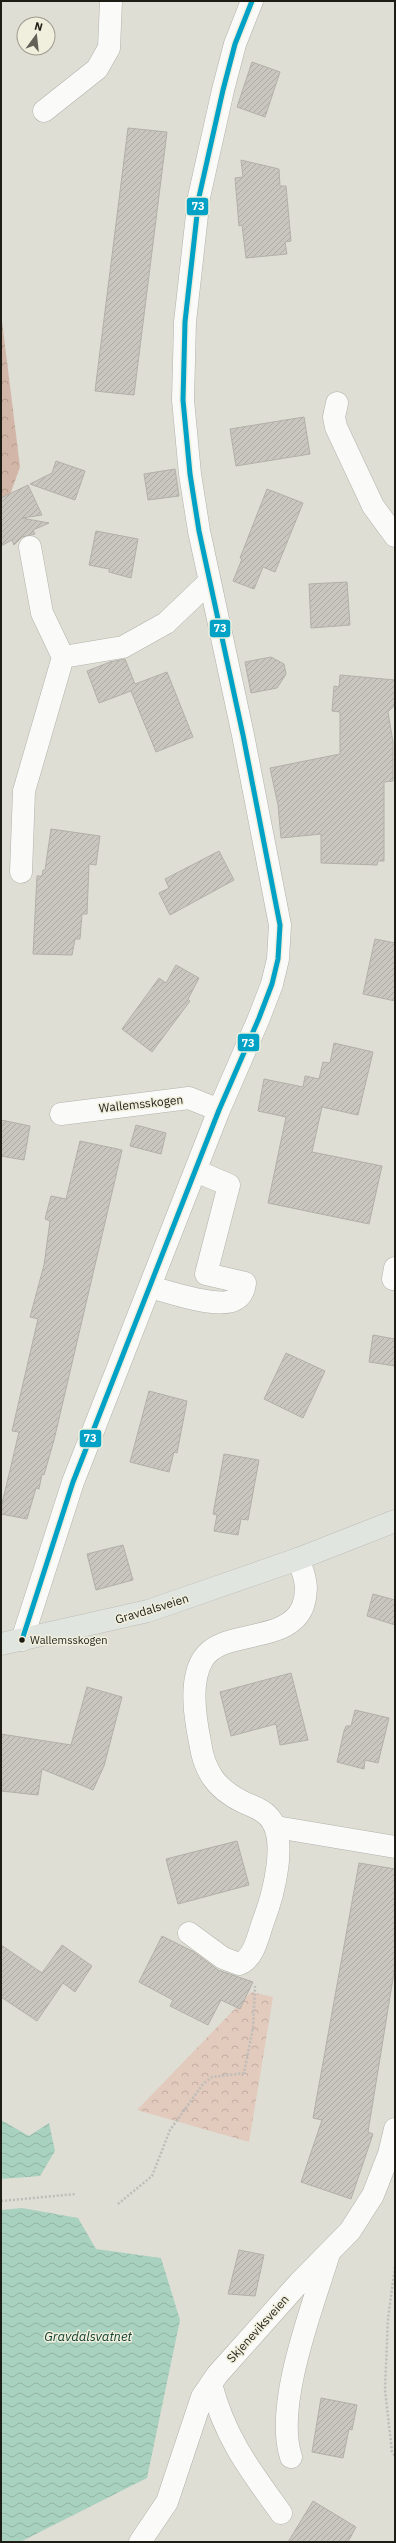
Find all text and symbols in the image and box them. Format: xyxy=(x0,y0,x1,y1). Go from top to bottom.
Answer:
north arrow xyxy=(16,16,56,56)
text: N xyxy=(33,19,44,34)
line badge: 73 xyxy=(186,197,209,216)
text: 73 xyxy=(191,199,205,213)
line badge: 73 xyxy=(209,619,231,638)
text: 73 xyxy=(213,621,227,635)
line badge: 73 xyxy=(237,1033,260,1052)
text: 73 xyxy=(241,1036,255,1050)
street label: Wallemsskogen xyxy=(98,1092,184,1115)
line badge: 73 xyxy=(79,1429,102,1448)
text: 73 xyxy=(83,1431,97,1445)
street label: Gravdalsveien xyxy=(113,1590,190,1627)
place label: Wallemsskogen xyxy=(30,1633,108,1647)
marker: Wallemsskogen xyxy=(17,1635,27,1645)
street label: Skjeneviksveien xyxy=(223,2292,292,2366)
water label: Gravdalsvatnet xyxy=(44,2328,133,2345)

